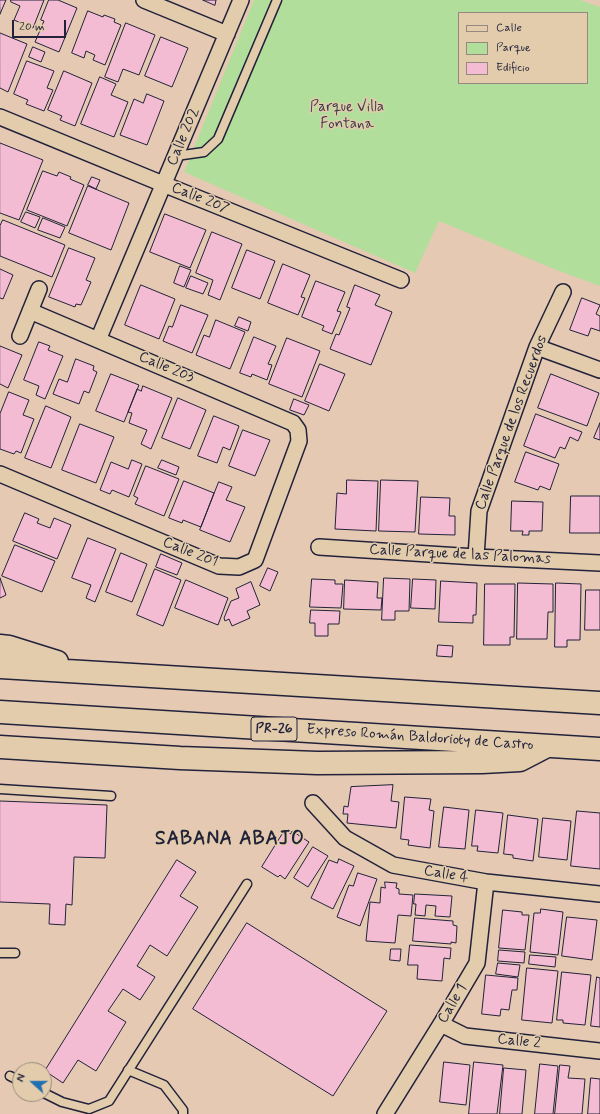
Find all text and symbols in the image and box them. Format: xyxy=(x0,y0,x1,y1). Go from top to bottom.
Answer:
scale bar xyxy=(14,12,68,38)
legend xyxy=(458,12,588,84)
text: 20 m xyxy=(19,19,45,35)
text: Calle xyxy=(496,20,522,36)
text: Parque xyxy=(496,40,531,56)
text: Edificio xyxy=(496,60,530,76)
park label: Parque Villa Fontana xyxy=(310,99,384,134)
street label: Calle 202 xyxy=(164,105,204,169)
street label: Calle 207 xyxy=(169,179,231,219)
street label: Calle Parque de los Recuerdos xyxy=(472,333,552,513)
street label: Calle 203 xyxy=(136,348,196,388)
street label: Calle 201 xyxy=(160,534,220,572)
street label: Calle Parque de las Palomas xyxy=(369,541,551,569)
road number: PR-26 xyxy=(251,717,297,741)
street label: Expreso Román Baldorioty de Castro xyxy=(306,721,534,755)
district label: SABANA ABAJO xyxy=(157,829,303,851)
street label: Calle 4 xyxy=(422,862,470,888)
street label: Calle 1 xyxy=(434,981,472,1027)
street label: Calle 2 xyxy=(496,1031,542,1053)
north arrow xyxy=(12,1062,52,1102)
text: N xyxy=(14,1072,30,1084)

